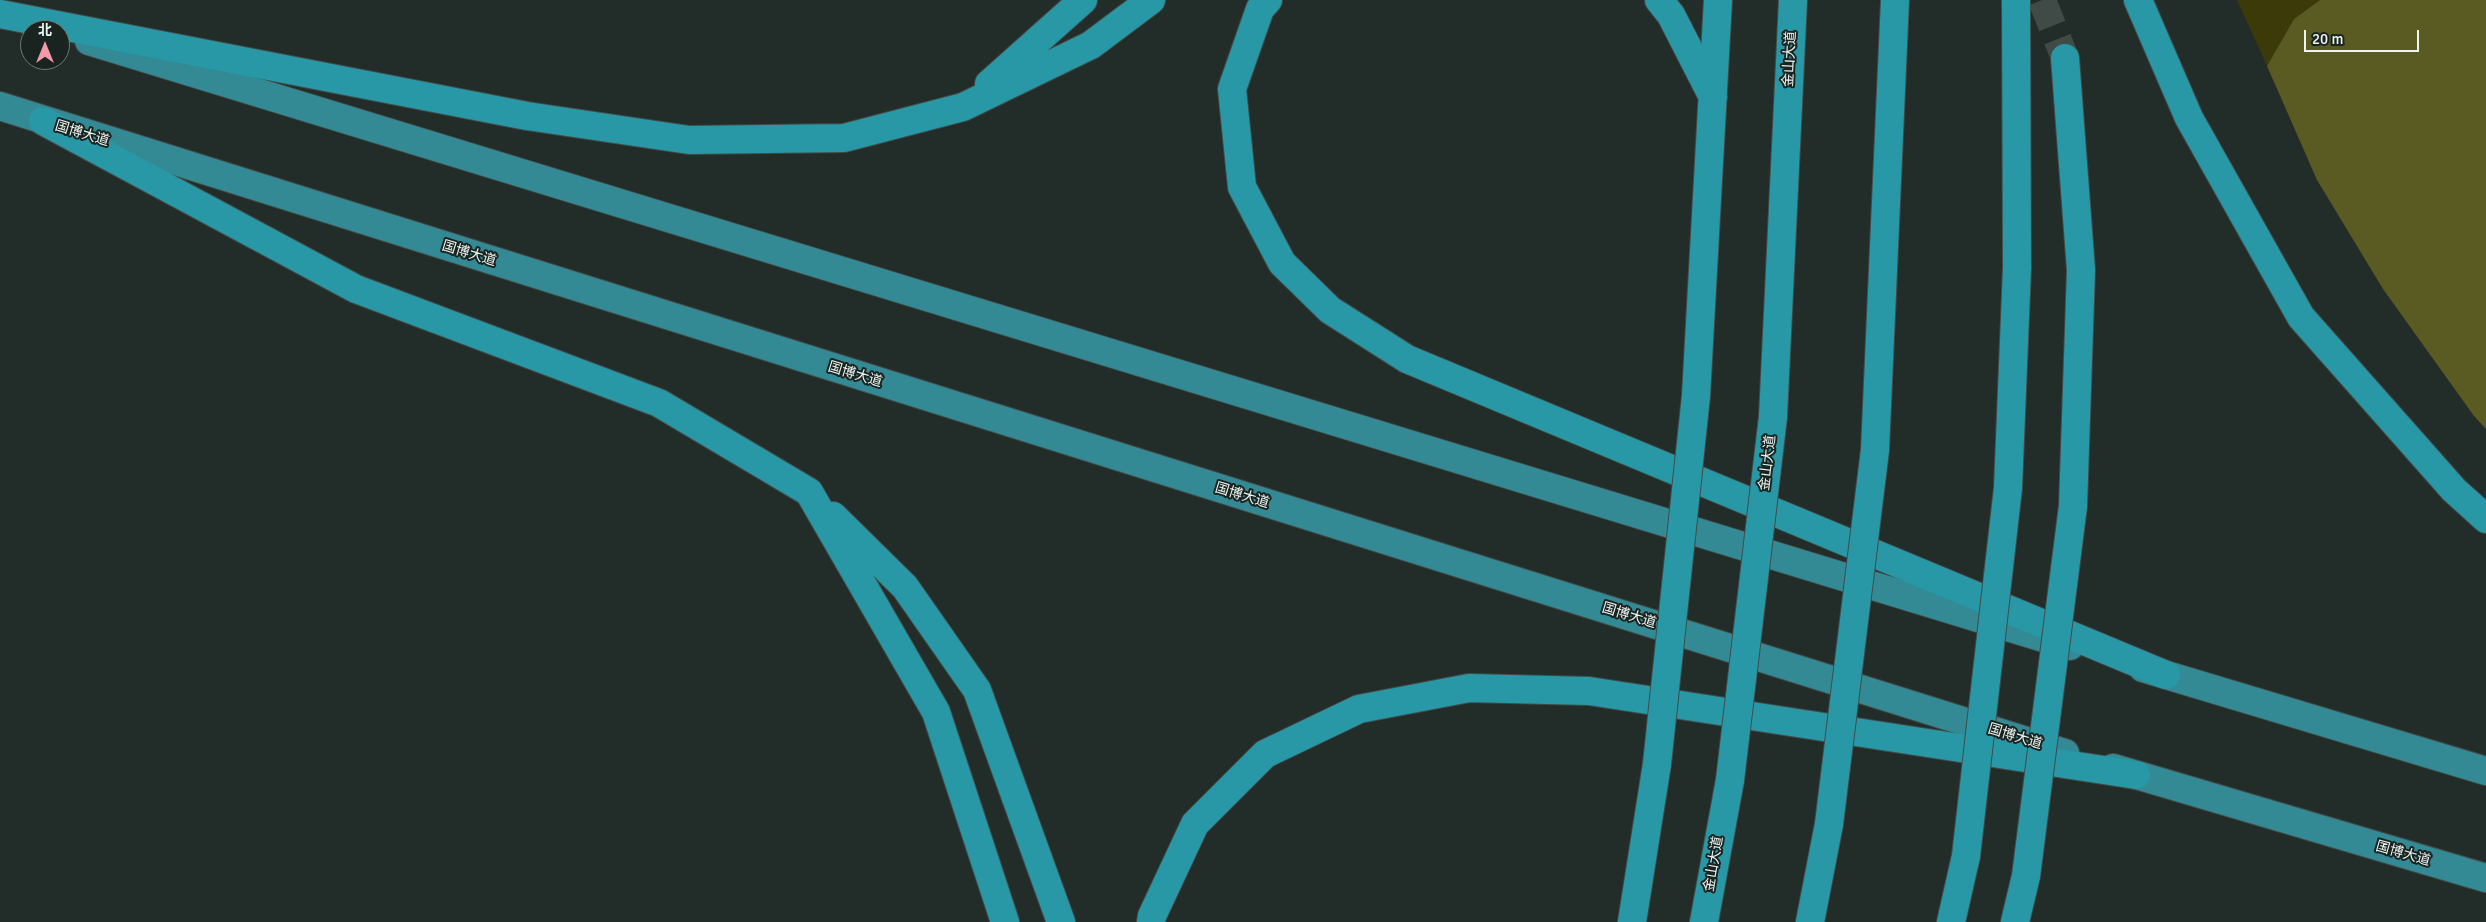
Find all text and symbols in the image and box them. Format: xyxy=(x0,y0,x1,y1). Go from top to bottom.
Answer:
north arrow xyxy=(20,20,70,70)
scale bar xyxy=(2306,20,2421,52)
text: 北 xyxy=(38,22,52,39)
text: 20 m xyxy=(2312,30,2343,48)
street label: 金山大道 xyxy=(1780,31,1800,87)
street label: 国博大道 xyxy=(53,118,111,150)
street label: 国博大道 xyxy=(440,238,498,270)
street label: 国博大道 xyxy=(826,359,884,391)
street label: 金山大道 xyxy=(1756,434,1780,492)
street label: 国博大道 xyxy=(1213,480,1271,512)
street label: 国博大道 xyxy=(1600,600,1658,632)
street label: 国博大道 xyxy=(1986,721,2044,753)
street label: 金山大道 xyxy=(1701,835,1727,893)
street label: 国博大道 xyxy=(2374,838,2432,870)

